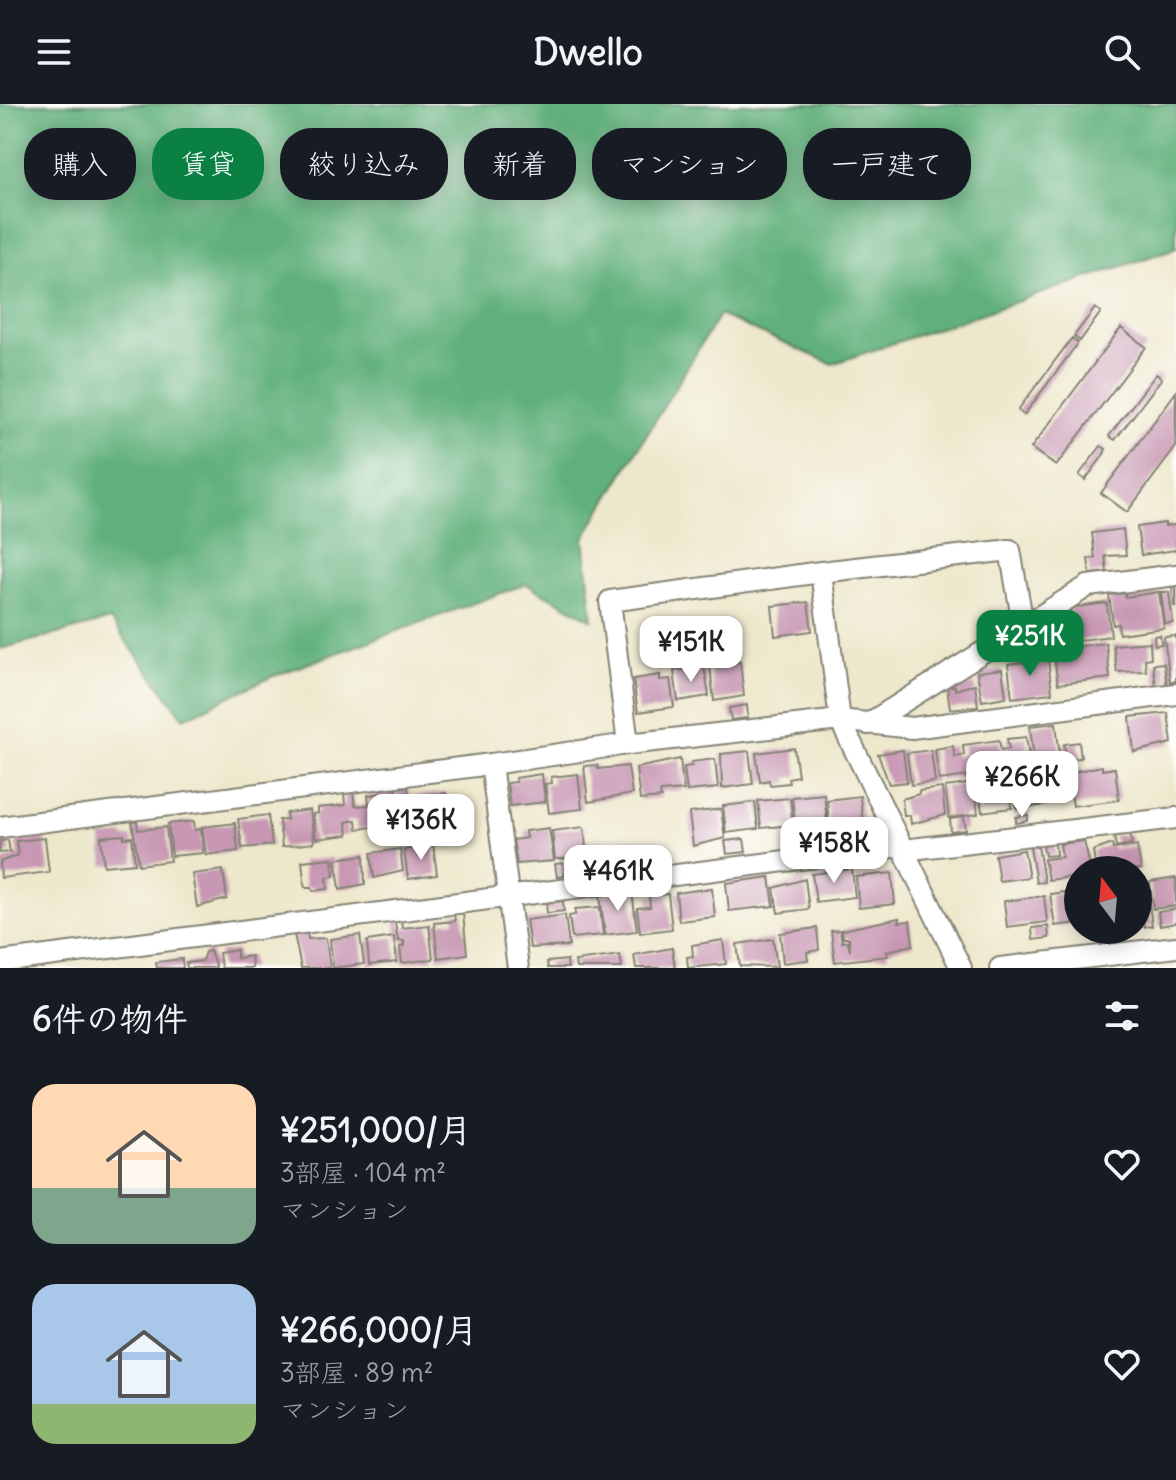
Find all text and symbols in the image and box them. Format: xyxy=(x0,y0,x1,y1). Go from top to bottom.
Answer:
icon: menu xyxy=(32,30,76,74)
text: Dwello xyxy=(533,30,643,75)
icon: search xyxy=(1100,30,1144,74)
chip: 購入 xyxy=(24,128,136,200)
chip: 賃貸 xyxy=(152,128,264,200)
chip: 絞り込み xyxy=(280,128,448,200)
chip: 新着 xyxy=(464,128,576,200)
chip: マンション xyxy=(592,128,787,200)
chip: 一戸建て xyxy=(803,128,971,200)
pin: ¥251K xyxy=(974,610,1086,678)
pin: ¥151K xyxy=(635,616,747,684)
text: ¥251K xyxy=(995,619,1065,652)
text: ¥151K xyxy=(658,625,724,658)
pin: ¥266K xyxy=(966,751,1078,819)
text: ¥266K xyxy=(984,760,1060,793)
pin: ¥136K xyxy=(365,794,477,862)
text: ¥136K xyxy=(385,803,457,836)
pin: ¥158K xyxy=(778,817,890,885)
text: ¥158K xyxy=(798,826,870,859)
pin: ¥461K xyxy=(562,845,674,913)
text: ¥461K xyxy=(582,854,654,887)
north arrow xyxy=(1064,856,1152,944)
map controls xyxy=(1064,856,1152,944)
icon: filters xyxy=(1100,994,1144,1038)
text: 6件の物件 xyxy=(32,997,188,1040)
text: ¥251,000/月 xyxy=(280,1108,472,1151)
icon: home xyxy=(96,1116,192,1212)
icon: heart xyxy=(1100,1142,1144,1186)
text: 3部屋 · 104 m² xyxy=(280,1156,446,1189)
text: マンション xyxy=(280,1193,409,1226)
text: ¥266,000/月 xyxy=(280,1308,478,1351)
icon: home xyxy=(96,1316,192,1412)
icon: heart xyxy=(1100,1342,1144,1386)
text: 3部屋 · 89 m² xyxy=(280,1356,434,1389)
text: マンション xyxy=(280,1393,409,1426)

